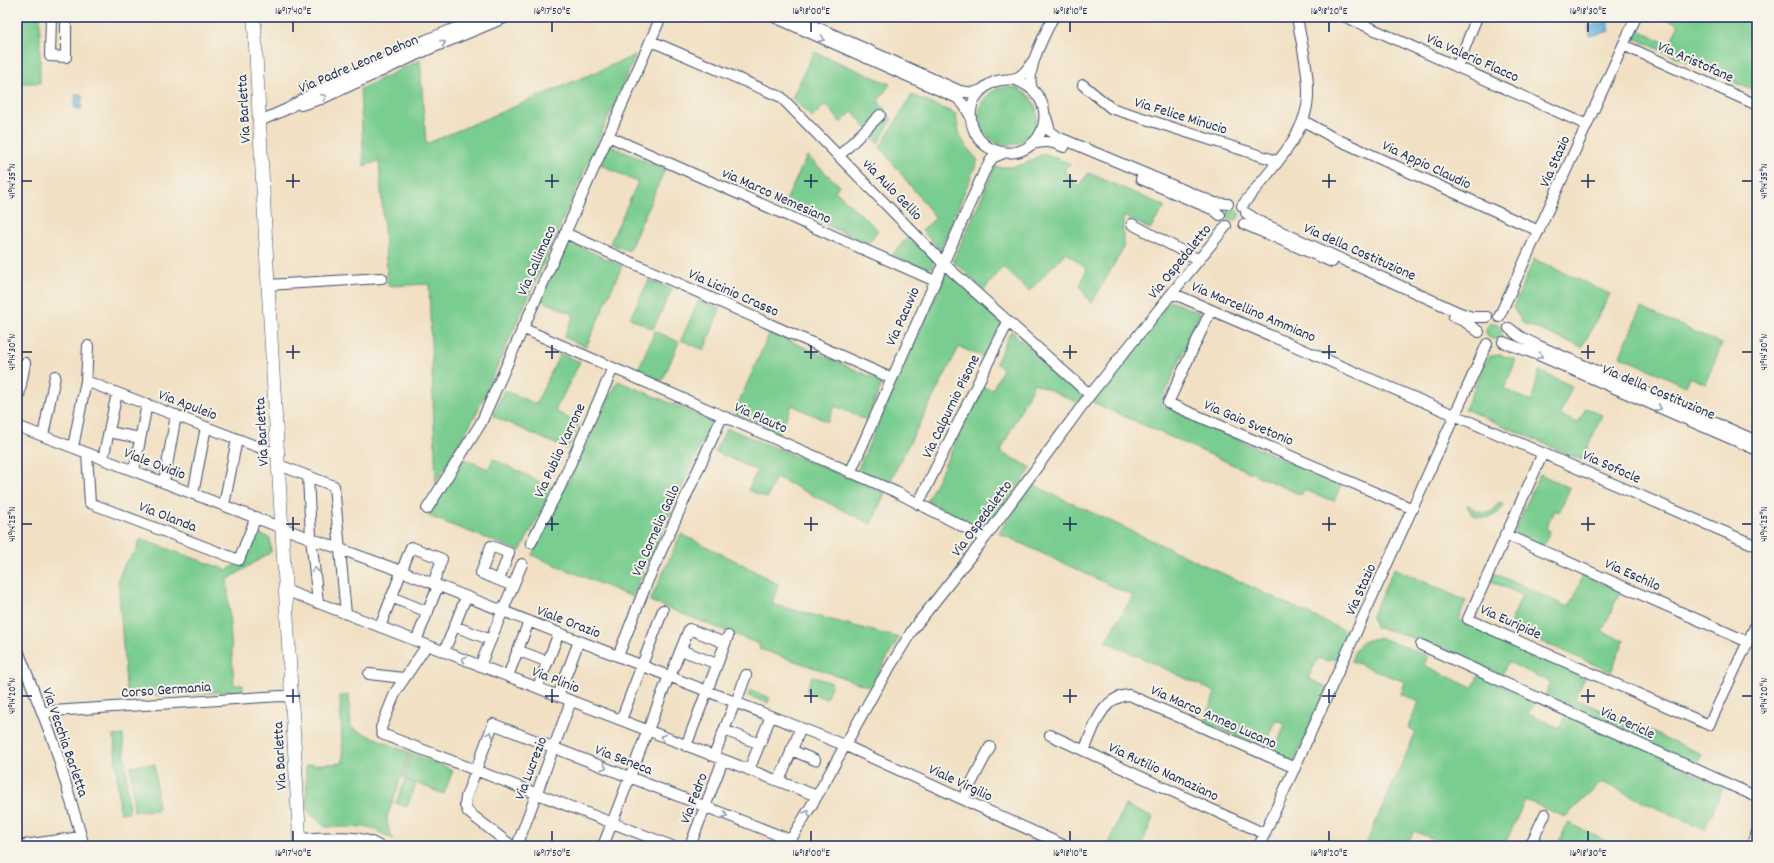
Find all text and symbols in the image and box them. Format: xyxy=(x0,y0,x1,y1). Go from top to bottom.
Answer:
text: 16°17'40"E xyxy=(275,5,311,19)
text: 16°17'50"E xyxy=(534,5,571,19)
text: 16°18'00"E xyxy=(792,5,830,19)
text: 16°18'10"E xyxy=(1053,5,1088,19)
text: 16°18'20"E xyxy=(1311,5,1348,19)
text: 16°18'30"E xyxy=(1570,5,1607,19)
street label: Via Valerio Flacco xyxy=(1422,29,1522,89)
street label: Via Padre Leone Dehon xyxy=(296,30,422,100)
one-way arrow xyxy=(819,34,826,42)
street label: Via Aristofane xyxy=(1654,36,1737,90)
one-way arrow xyxy=(439,40,446,48)
street label: Via Barletta xyxy=(232,73,258,144)
street label: Via Felice Minucio xyxy=(1131,92,1230,142)
one-way arrow xyxy=(320,94,328,102)
street label: Via Stazio xyxy=(1535,132,1577,191)
street label: Via Appio Claudio xyxy=(1378,136,1475,196)
street label: via Aulo Gellio xyxy=(856,154,927,227)
text: 41°14'35"N xyxy=(6,163,20,199)
street label: via Marco Nemesiano xyxy=(718,163,835,231)
text: 41°14'35"N xyxy=(1758,163,1772,199)
street label: Via della Costituzione xyxy=(1299,218,1419,288)
street label: Via Ospedaletto xyxy=(1143,220,1218,304)
street label: Via Callimaco xyxy=(513,222,563,299)
street label: Via Licinio Crasso xyxy=(684,264,782,324)
street label: Via Marcellino Ammiano xyxy=(1187,277,1319,349)
street label: Via Pacuvio xyxy=(881,284,927,350)
text: 41°14'30"N xyxy=(6,334,20,370)
text: 41°14'30"N xyxy=(1758,334,1772,370)
street label: Via Calpurnio Pisone xyxy=(917,351,987,463)
one-way arrow xyxy=(1535,351,1543,359)
street label: Via della Costituzione xyxy=(1598,359,1719,427)
street label: Via Apuleio xyxy=(155,385,220,427)
street label: Via Gaio Svetonio xyxy=(1200,395,1297,453)
street label: Via Barletta xyxy=(250,396,276,467)
street label: Via Plauto xyxy=(730,397,791,441)
street label: Via Publio Varrone xyxy=(529,400,593,502)
one-way arrow xyxy=(1655,403,1663,411)
street label: Viale Ovidio xyxy=(120,443,189,487)
street label: Via Sofocle xyxy=(1578,445,1644,491)
street label: Via Ospedaletto xyxy=(946,476,1019,562)
street label: Via Cornelio Gallo xyxy=(627,481,687,580)
street label: Via Olanda xyxy=(135,497,200,539)
text: 41°14'25"N xyxy=(6,506,20,542)
text: 41°14'25"N xyxy=(1758,506,1772,542)
street label: Via Eschilo xyxy=(1601,554,1664,598)
street label: Via Stazio xyxy=(1341,560,1383,619)
one-way arrow xyxy=(310,567,319,573)
street label: Via Euripide xyxy=(1476,599,1545,646)
street label: Viale Orazio xyxy=(533,601,604,645)
one-way arrow xyxy=(460,656,467,664)
street label: Via Plinio xyxy=(528,662,583,700)
street label: Corso Germania xyxy=(121,677,213,705)
text: 41°14'20"N xyxy=(6,678,20,714)
text: 41°14'20"N xyxy=(1758,678,1772,714)
street label: Via Marco Anneo Lucano xyxy=(1147,680,1280,756)
street label: Via Vecchia Barletta xyxy=(35,685,93,801)
street label: Via Pericle xyxy=(1596,702,1659,746)
street label: Via Barletta xyxy=(268,720,294,791)
one-way arrow xyxy=(485,731,493,738)
street label: Via Lucrezio xyxy=(510,734,554,804)
one-way arrow xyxy=(660,734,668,742)
street label: Via Rutilio Namaziano xyxy=(1104,738,1222,808)
street label: Via Seneca xyxy=(591,740,656,782)
street label: Viale Virgilio xyxy=(924,759,996,808)
one-way arrow xyxy=(601,763,608,771)
street label: Via Fedro xyxy=(675,770,715,827)
one-way arrow xyxy=(722,810,729,818)
one-way arrow xyxy=(802,810,810,817)
text: 16°17'40"E xyxy=(275,847,311,861)
text: 16°17'50"E xyxy=(534,847,571,861)
text: 16°18'00"E xyxy=(792,847,830,861)
text: 16°18'10"E xyxy=(1053,847,1088,861)
text: 16°18'20"E xyxy=(1311,847,1348,861)
text: 16°18'30"E xyxy=(1570,847,1607,861)

